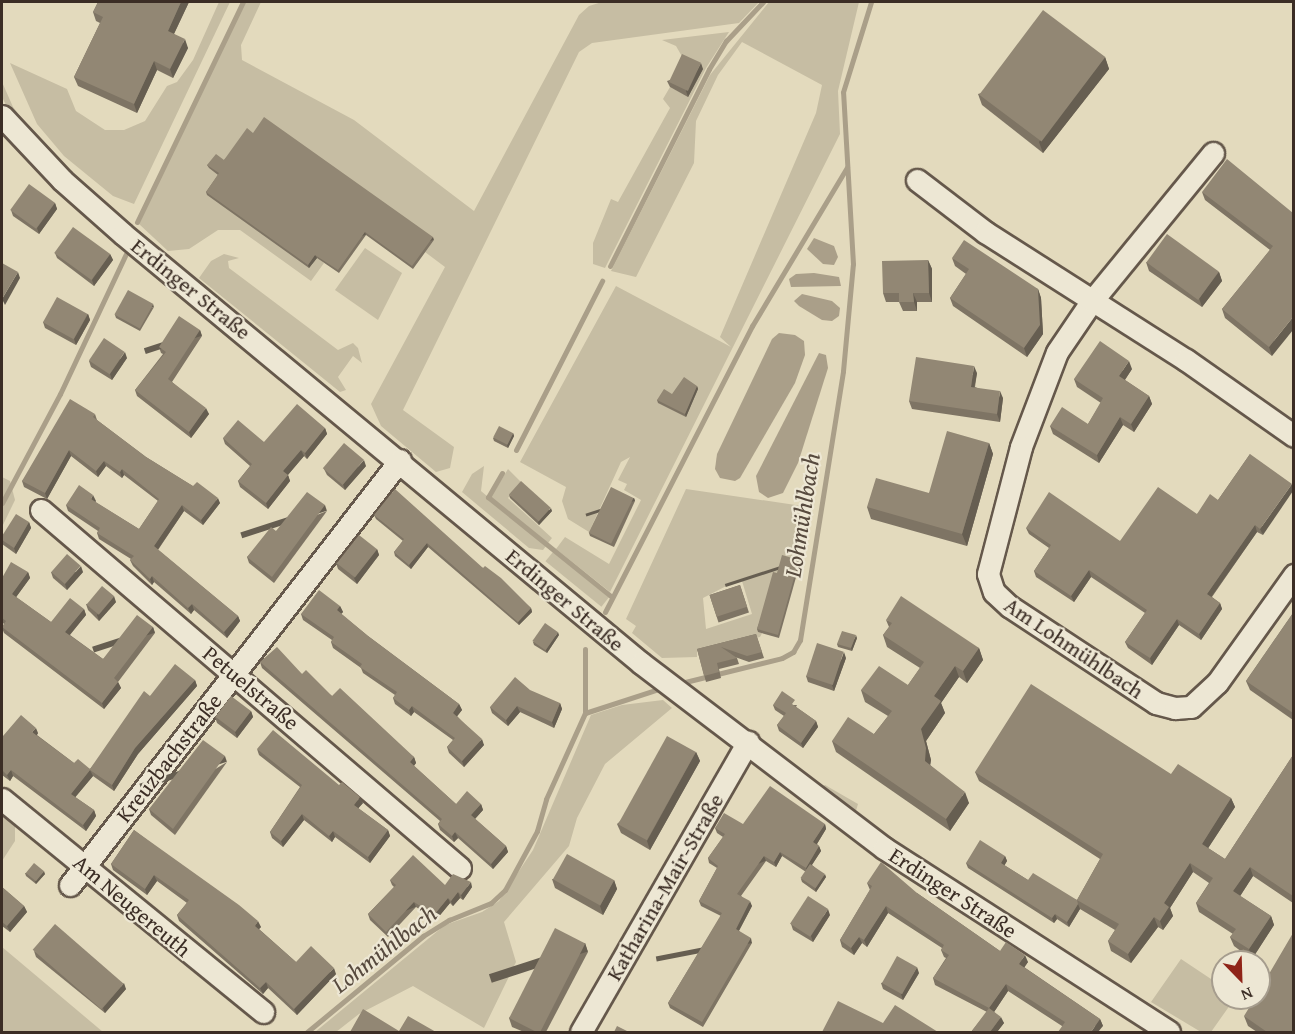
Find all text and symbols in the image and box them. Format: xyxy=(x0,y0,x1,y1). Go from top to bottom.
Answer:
street label: Erdinger Straße xyxy=(126,233,256,345)
water label: Lohmühlbach xyxy=(778,451,826,579)
street label: Erdinger Straße xyxy=(500,543,630,657)
street label: Am Lohmühlbach xyxy=(999,592,1149,704)
street label: Petuelstraße xyxy=(198,640,304,736)
street label: Kreuzbachstraße xyxy=(111,688,227,828)
street label: Katharina-Mair-Straße xyxy=(601,789,729,985)
street label: Erdinger Straße xyxy=(884,842,1022,944)
street label: Am Neugereuth xyxy=(68,849,196,963)
water label: Lohmühlbach xyxy=(326,899,442,999)
north arrow xyxy=(1211,950,1271,1010)
text: N xyxy=(1238,982,1257,1008)

